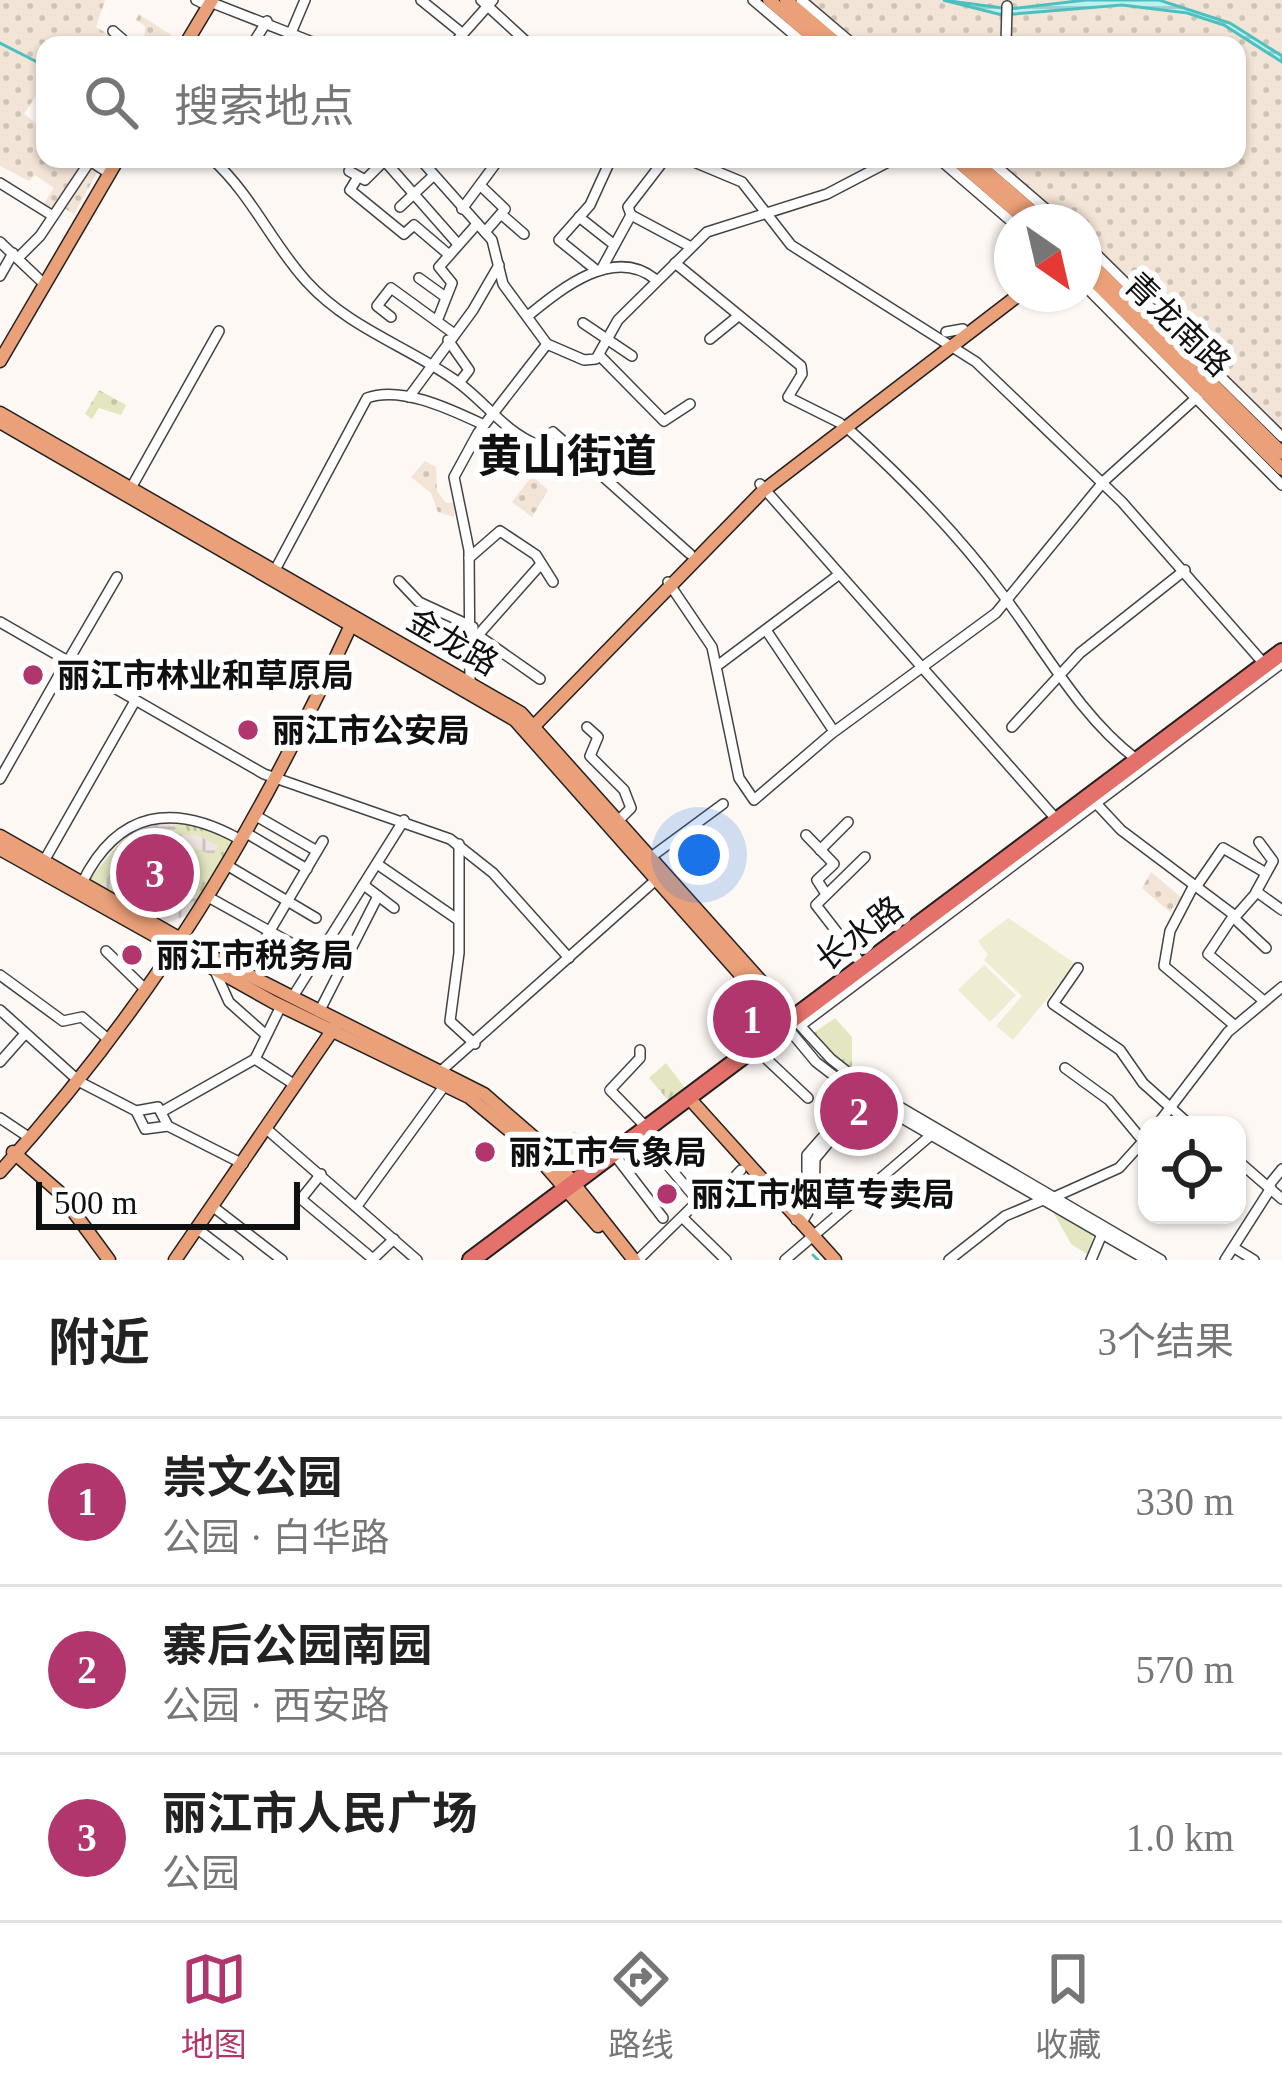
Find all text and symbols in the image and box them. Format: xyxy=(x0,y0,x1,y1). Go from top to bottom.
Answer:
search box xyxy=(36,36,1246,168)
icon: search xyxy=(78,69,144,135)
text: 搜索地点 xyxy=(174,82,354,132)
north arrow xyxy=(994,204,1102,312)
street label: 青龙南路 xyxy=(1117,266,1237,384)
district label: 黄山街道 xyxy=(477,432,657,482)
street label: 金龙路 xyxy=(401,602,504,682)
place label: 丽江市林业和草原局 xyxy=(57,658,354,694)
marker: 丽江市林业和草原局 xyxy=(20,662,46,688)
place label: 丽江市公安局 xyxy=(272,713,470,749)
marker: 丽江市公安局 xyxy=(235,717,261,743)
your location xyxy=(669,825,729,885)
pin: 3 xyxy=(116,828,194,918)
street label: 长水路 xyxy=(809,890,910,978)
place label: 丽江市税务局 xyxy=(156,938,354,974)
marker: 丽江市税务局 xyxy=(119,942,145,968)
pin: 1 xyxy=(713,974,791,1064)
pin: 2 xyxy=(820,1066,898,1156)
map controls xyxy=(1138,1116,1246,1224)
button: locate xyxy=(1138,1116,1246,1224)
place label: 丽江市气象局 xyxy=(509,1135,707,1171)
marker: 丽江市气象局 xyxy=(472,1139,498,1165)
scale bar xyxy=(36,1176,300,1229)
place label: 丽江市烟草专卖局 xyxy=(691,1177,955,1213)
marker: 丽江市烟草专卖局 xyxy=(654,1181,680,1207)
text: 500 m xyxy=(54,1185,137,1221)
text: 附近 xyxy=(48,1315,150,1371)
text: 3个结果 xyxy=(1097,1320,1234,1363)
text: 崇文公园 xyxy=(162,1453,342,1503)
text: 1 xyxy=(77,1480,97,1523)
text: 330 m xyxy=(1135,1480,1234,1523)
text: 公园 · 白华路 xyxy=(162,1516,390,1559)
text: 寨后公园南园 xyxy=(162,1621,432,1671)
text: 2 xyxy=(77,1648,97,1691)
text: 570 m xyxy=(1135,1648,1234,1691)
text: 公园 · 西安路 xyxy=(162,1684,390,1727)
text: 丽江市人民广场 xyxy=(162,1789,477,1839)
text: 3 xyxy=(77,1816,97,1859)
text: 1.0 km xyxy=(1126,1816,1234,1859)
text: 公园 xyxy=(162,1852,240,1895)
tab: 地图 xyxy=(181,1946,247,2066)
tab: 路线 xyxy=(608,1946,674,2066)
tab: 收藏 xyxy=(1035,1946,1101,2066)

